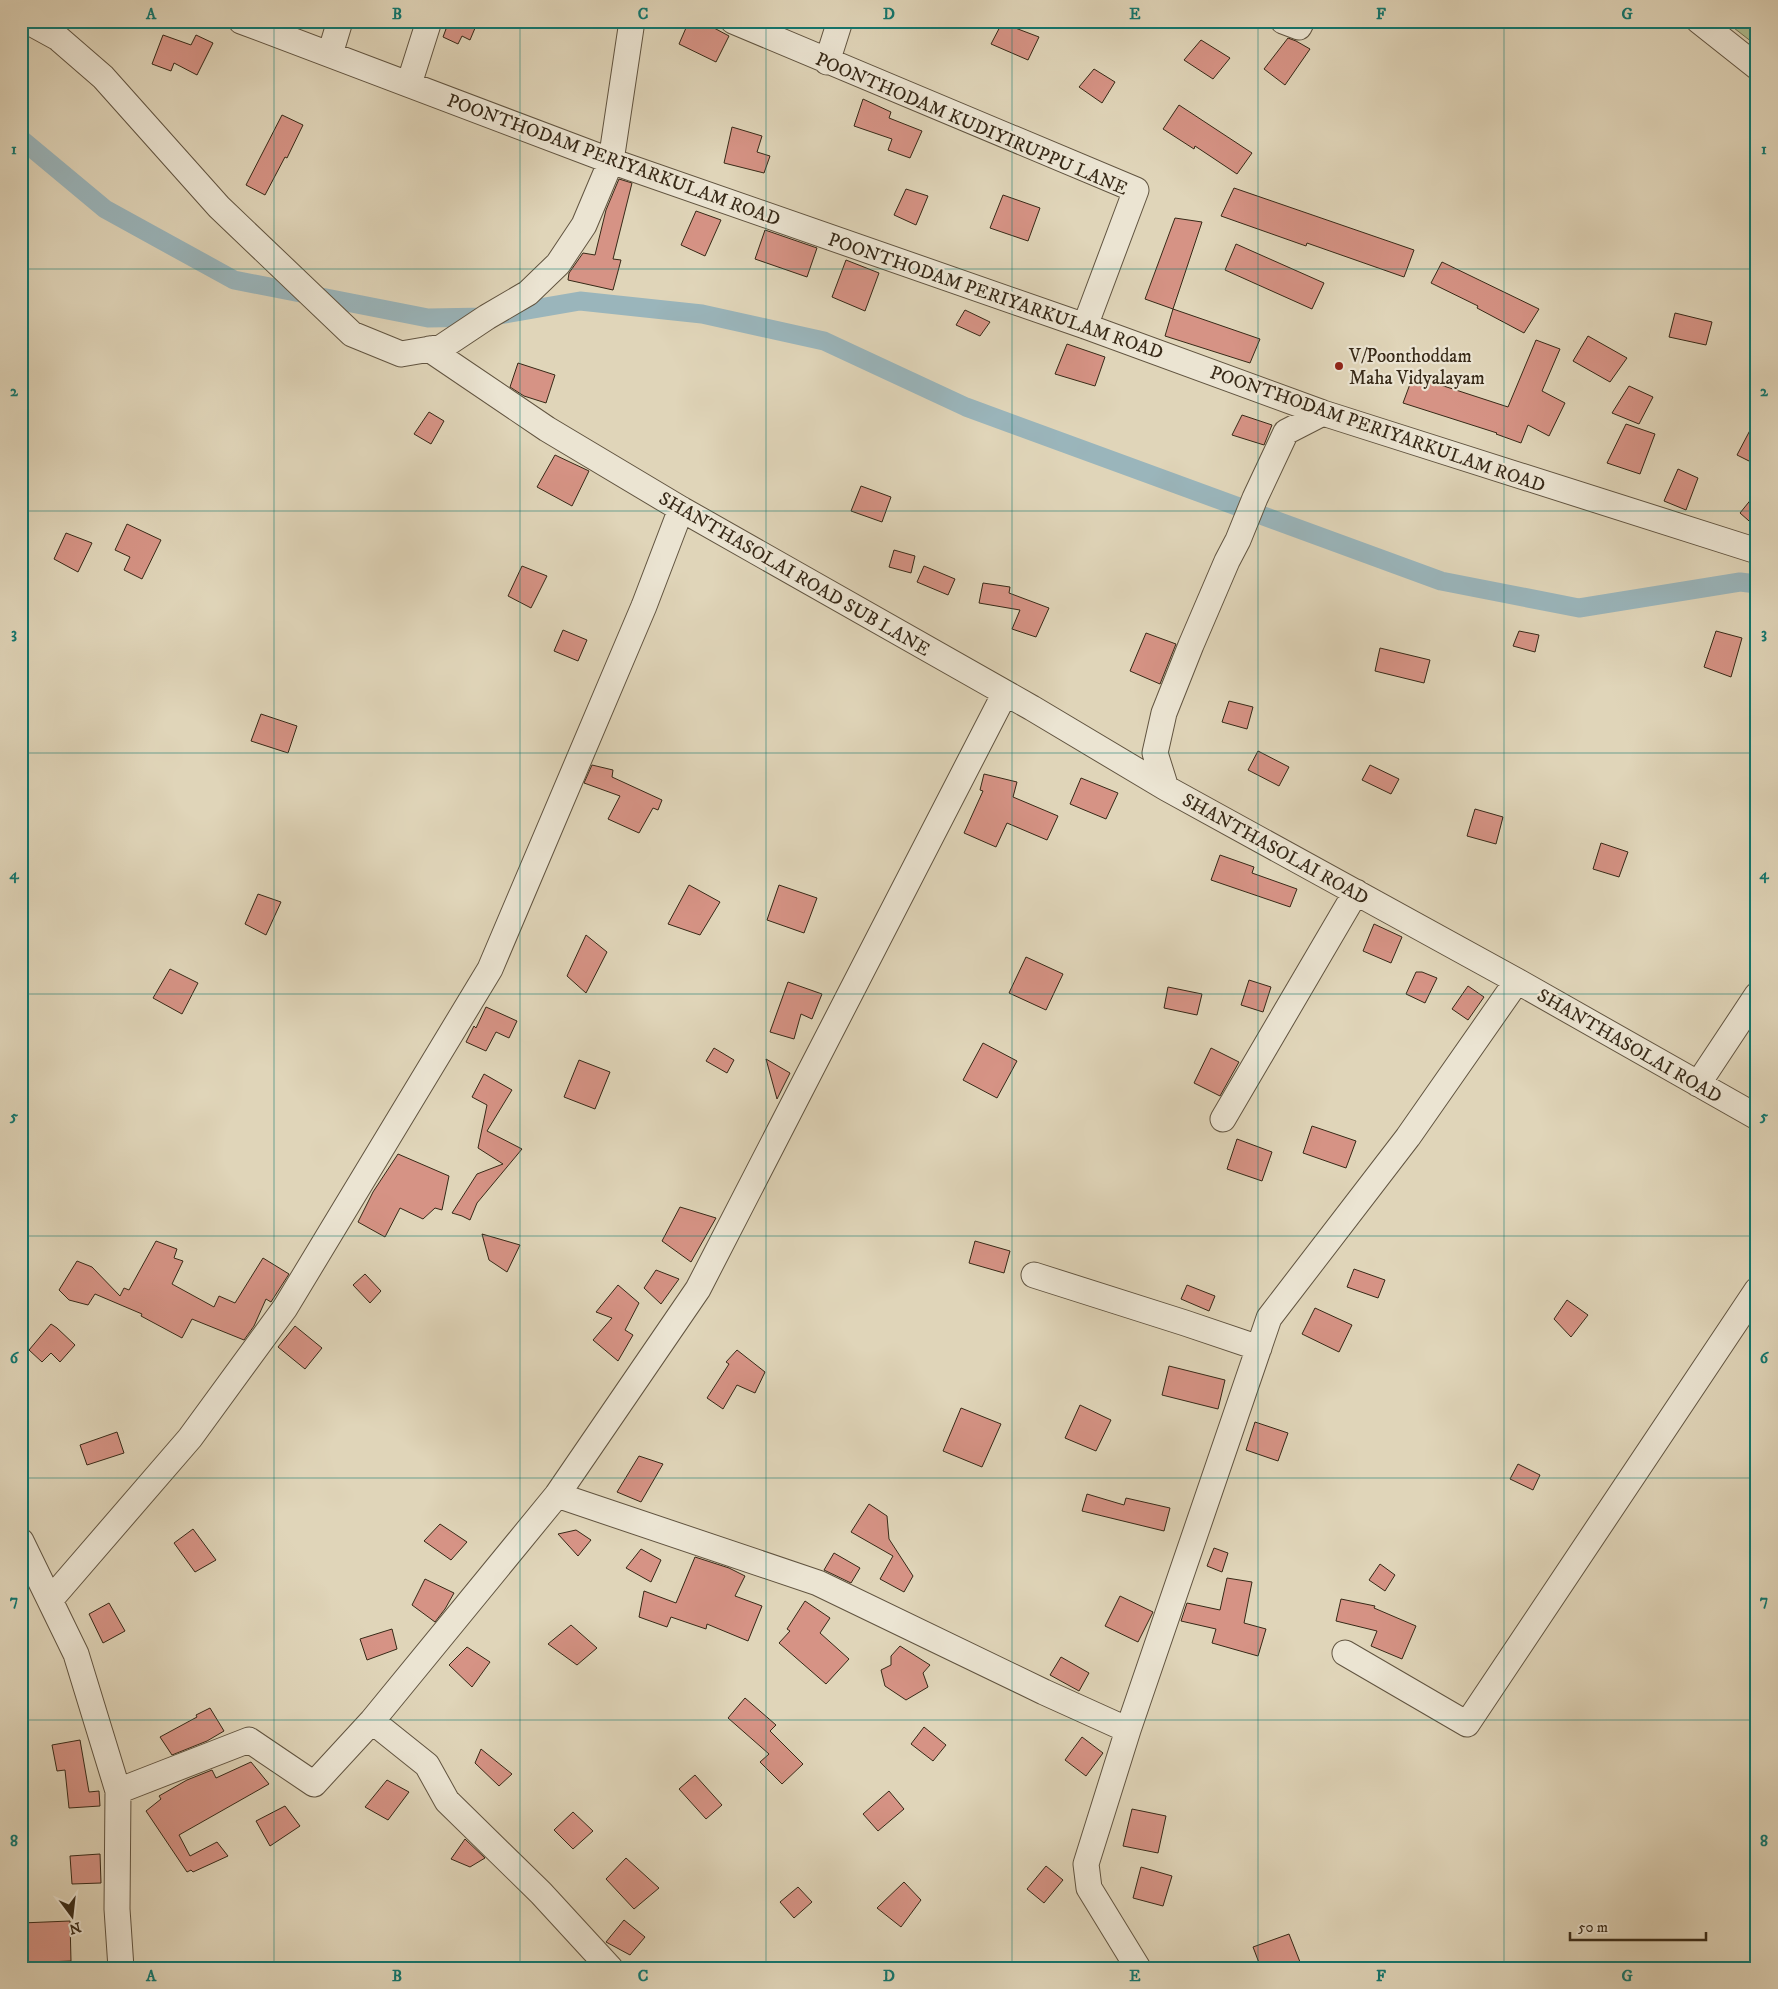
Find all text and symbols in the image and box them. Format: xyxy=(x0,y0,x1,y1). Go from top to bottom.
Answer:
text: A xyxy=(145,4,157,24)
text: B xyxy=(392,4,402,24)
text: C xyxy=(638,4,648,24)
text: D xyxy=(883,4,895,24)
text: E xyxy=(1129,4,1141,24)
text: F xyxy=(1376,4,1386,24)
text: G xyxy=(1621,4,1633,24)
street label: POONTHODAM KUDIYIRUPPU LANE xyxy=(812,48,1131,201)
street label: POONTHODAM PERIYARKULAM ROAD xyxy=(444,89,783,232)
text: 1 xyxy=(11,139,17,159)
text: 1 xyxy=(1761,139,1767,159)
street label: POONTHODAM PERIYARKULAM ROAD xyxy=(825,228,1166,365)
place label: V/Poonthoddam Maha Vidyalayam xyxy=(1348,345,1485,390)
marker: V/Poonthoddam Maha Vidyalayam xyxy=(1333,360,1345,372)
street label: POONTHODAM PERIYARKULAM ROAD xyxy=(1207,361,1548,498)
text: 2 xyxy=(10,381,19,401)
text: 2 xyxy=(1760,381,1769,401)
street label: SHANTHASOLAI ROAD SUB LANE xyxy=(655,487,934,662)
text: 3 xyxy=(11,623,17,643)
text: 3 xyxy=(1761,623,1767,643)
street label: SHANTHASOLAI ROAD xyxy=(1178,789,1372,910)
text: 4 xyxy=(8,864,19,884)
text: 4 xyxy=(1758,864,1769,884)
street label: SHANTHASOLAI ROAD xyxy=(1533,984,1726,1109)
text: 5 xyxy=(9,1106,18,1126)
text: 5 xyxy=(1759,1106,1768,1126)
text: 6 xyxy=(10,1348,20,1368)
text: 6 xyxy=(1760,1348,1770,1368)
text: 7 xyxy=(10,1590,18,1610)
text: 7 xyxy=(1760,1590,1768,1610)
text: 8 xyxy=(10,1831,18,1851)
text: 8 xyxy=(1760,1831,1768,1851)
north arrow xyxy=(48,1892,98,1942)
scale bar xyxy=(1570,1909,1707,1941)
text: N xyxy=(67,1917,83,1938)
text: 50 m xyxy=(1578,1918,1608,1937)
text: A xyxy=(145,1966,157,1986)
text: B xyxy=(392,1966,402,1986)
text: C xyxy=(638,1966,648,1986)
text: D xyxy=(883,1966,895,1986)
text: E xyxy=(1129,1966,1141,1986)
text: F xyxy=(1376,1966,1386,1986)
text: G xyxy=(1621,1966,1633,1986)

